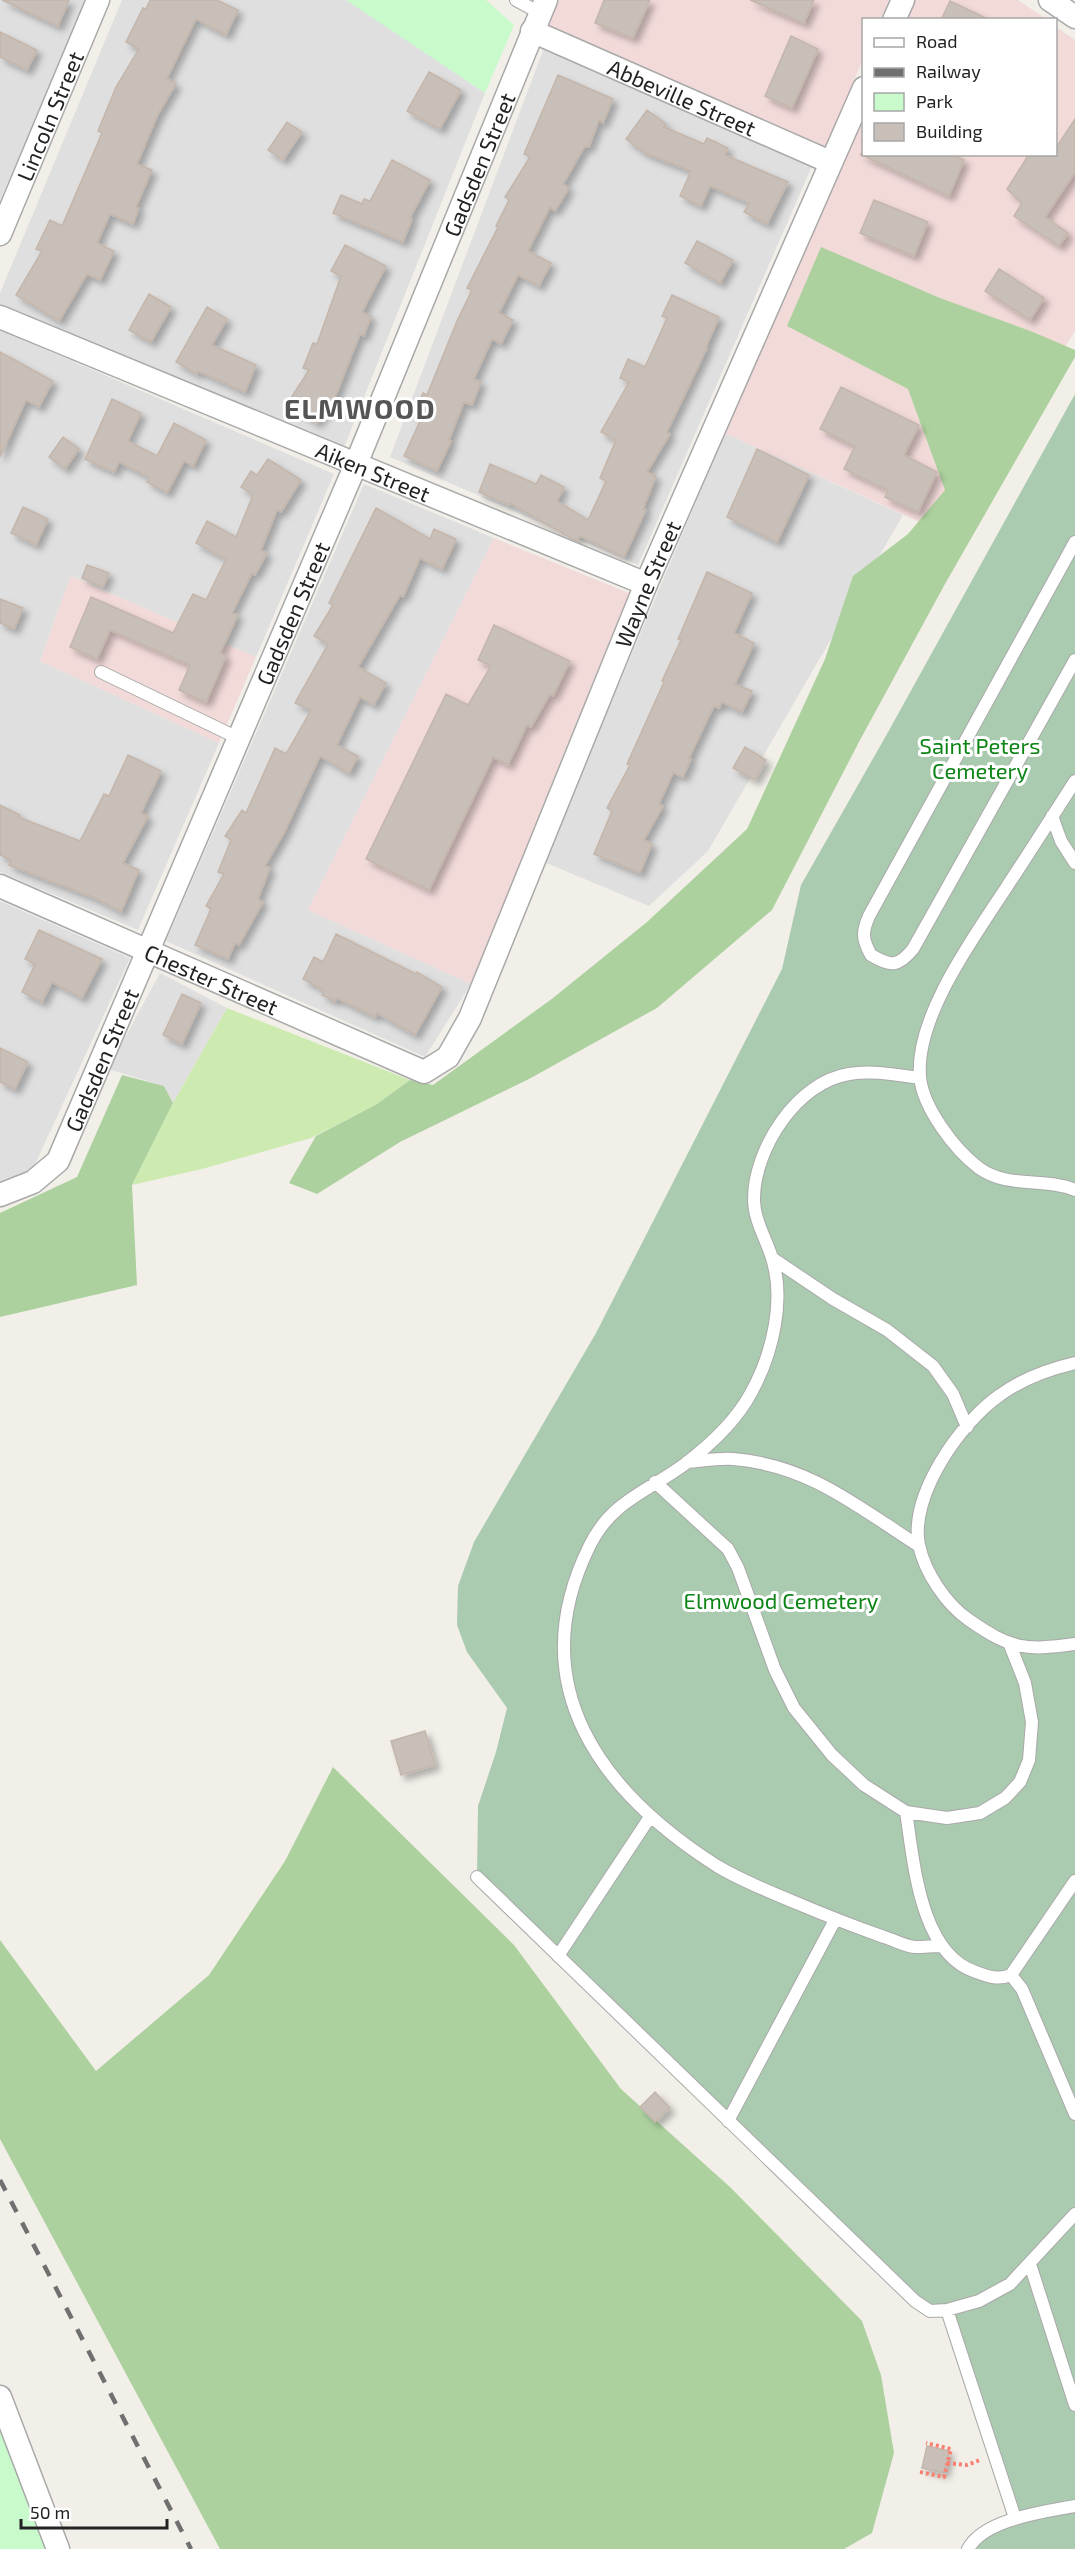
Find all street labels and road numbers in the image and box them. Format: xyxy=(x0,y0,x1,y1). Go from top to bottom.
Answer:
street label: Lincoln Street xyxy=(11,47,88,185)
street label: Abbeville Street xyxy=(604,53,760,141)
street label: Gadsden Street xyxy=(438,89,520,240)
street label: Aiken Street xyxy=(313,436,434,506)
street label: Wayne Street xyxy=(609,516,685,651)
street label: Gadsden Street xyxy=(250,538,334,689)
street label: Chester Street xyxy=(141,938,282,1019)
street label: Gadsden Street xyxy=(59,984,143,1135)

